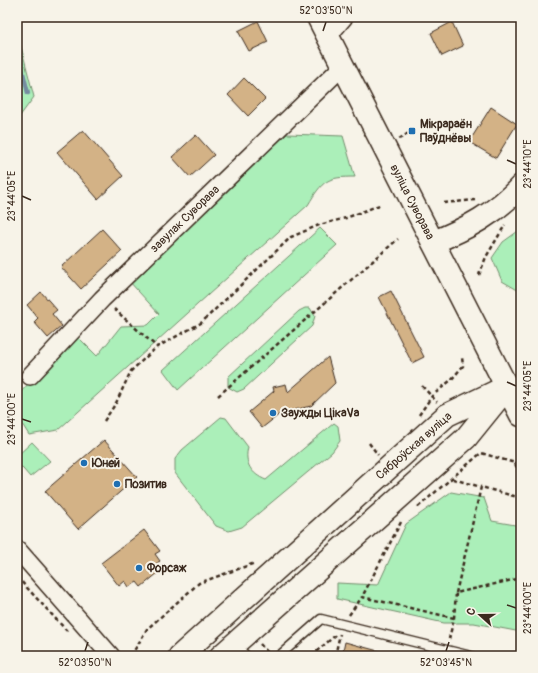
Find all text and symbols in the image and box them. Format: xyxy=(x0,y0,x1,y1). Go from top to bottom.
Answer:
text: 52°03'50"N xyxy=(300,5,353,17)
place label: Мікрараён Паўднёвы xyxy=(420,117,472,146)
marker: Мікрараён Паўднёвы xyxy=(407,126,417,136)
text: 23°44'10"E xyxy=(522,140,534,188)
street label: вуліца Суворава xyxy=(387,162,438,243)
text: 23°44'05"E xyxy=(6,171,18,221)
street label: завулак Суворава xyxy=(147,182,223,256)
text: 23°44'05"E xyxy=(522,361,534,411)
text: 23°44'00"E xyxy=(6,393,18,445)
place label: Заужды ЦікаVа xyxy=(281,406,360,421)
marker: Заужды ЦікаVа xyxy=(268,408,278,418)
street label: Сяброўская вуліца xyxy=(373,409,455,483)
place label: Юней xyxy=(91,456,120,471)
marker: Юней xyxy=(79,458,89,468)
place label: Позитив xyxy=(125,477,167,492)
marker: Позитив xyxy=(112,479,122,489)
place label: Форсаж xyxy=(146,561,187,576)
marker: Форсаж xyxy=(134,563,144,573)
text: 23°44'00"E xyxy=(522,582,534,634)
north arrow xyxy=(460,595,500,635)
text: С xyxy=(464,606,478,617)
text: 52°03'50"N xyxy=(59,657,112,669)
text: 52°03'45"N xyxy=(420,657,472,669)

